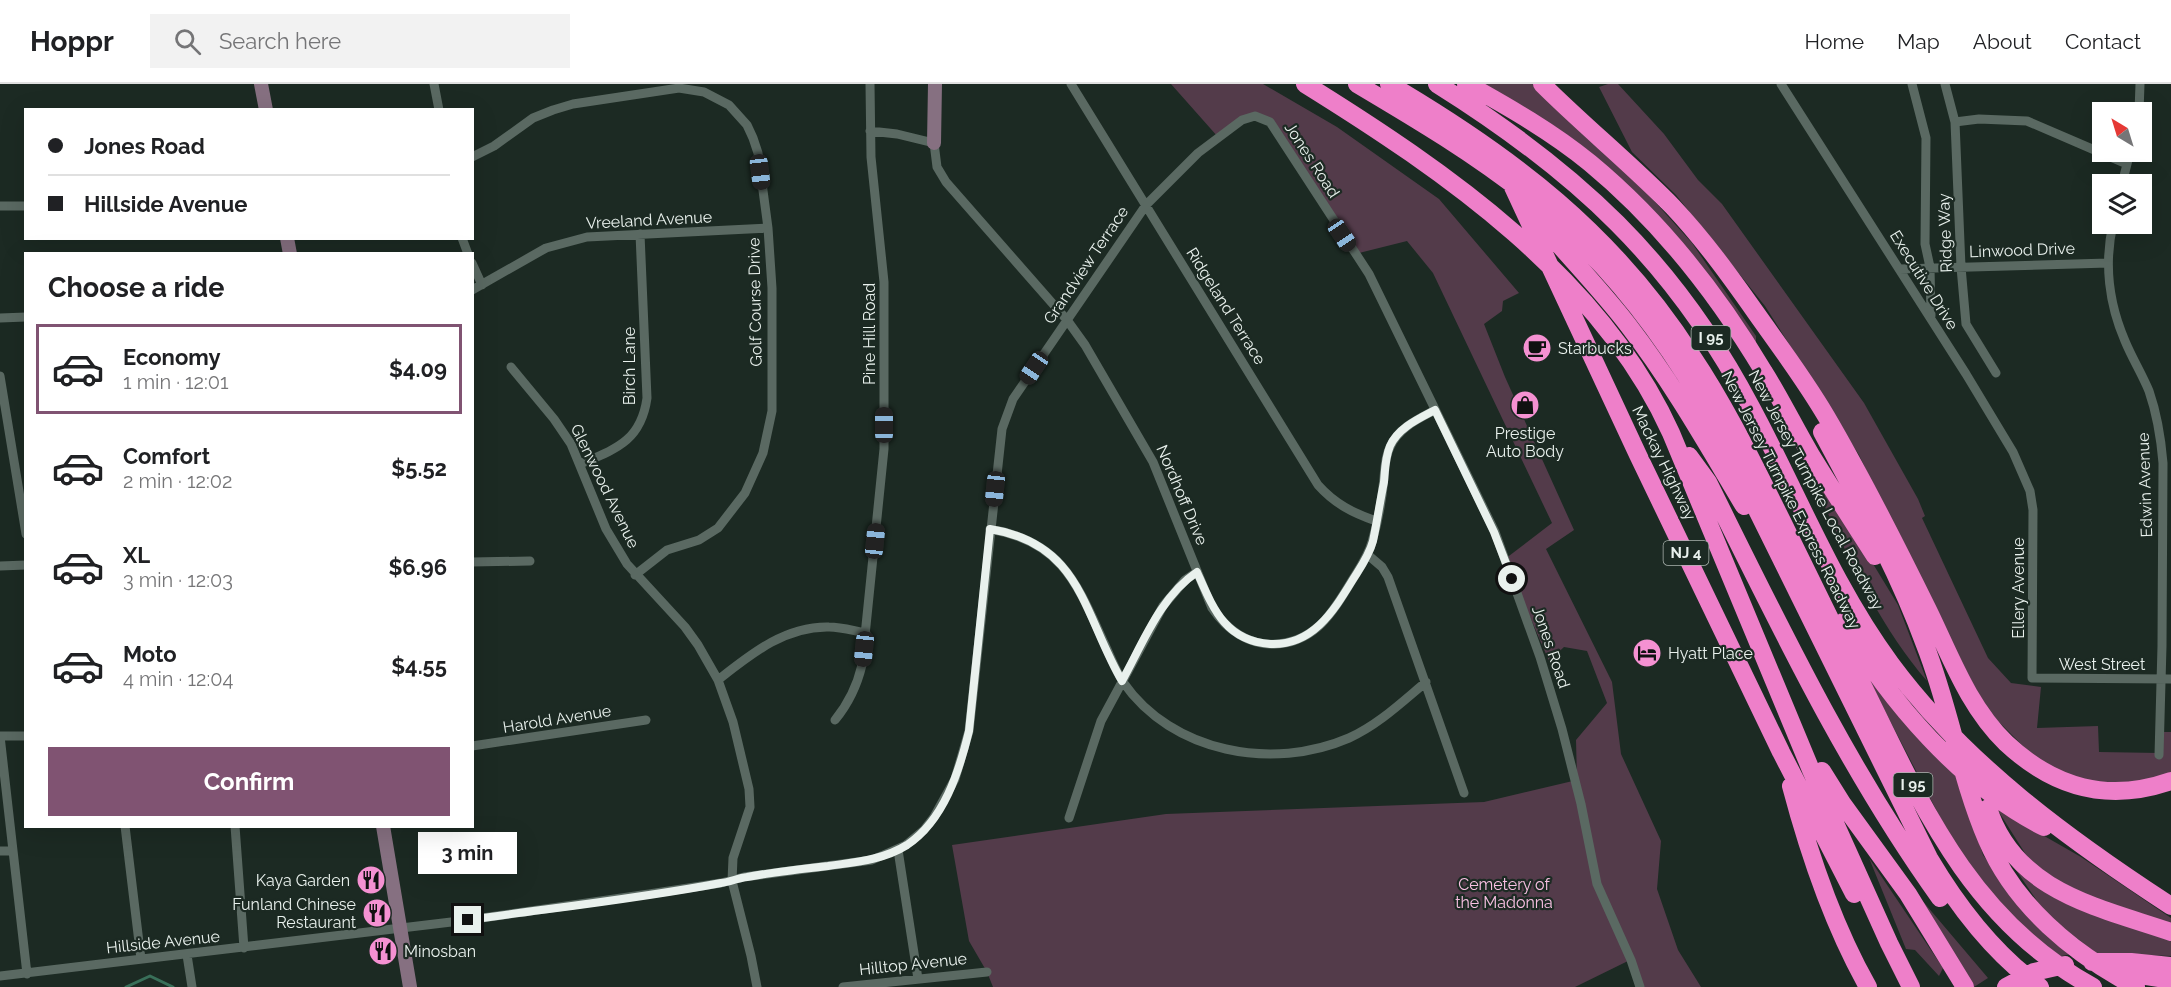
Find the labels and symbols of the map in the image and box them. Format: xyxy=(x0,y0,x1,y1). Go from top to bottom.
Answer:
north arrow xyxy=(2092,102,2152,162)
street label: Jones Road xyxy=(1281,119,1343,201)
car xyxy=(749,153,771,191)
street label: Ridge Way xyxy=(1934,193,1956,273)
street label: Grandview Terrace xyxy=(1040,203,1132,327)
street label: Vreeland Avenue xyxy=(585,207,713,233)
car xyxy=(1324,215,1360,255)
street label: Executive Drive xyxy=(1886,227,1962,333)
street label: Golf Course Drive xyxy=(744,237,766,367)
street label: Linwood Drive xyxy=(1969,239,2075,261)
street label: Ridgeland Terrace xyxy=(1182,244,1270,368)
street label: Pine Hill Road xyxy=(860,283,879,385)
road number: I 95 xyxy=(1692,326,1730,350)
street label: Birch Lane xyxy=(620,327,639,405)
cafe icon: Starbucks xyxy=(1521,332,1553,364)
place label: Starbucks xyxy=(1558,339,1632,358)
car xyxy=(1016,348,1052,388)
street label: New Jersey Turnpike Local Roadway xyxy=(1744,367,1888,614)
street label: New Jersey Turnpike Express Roadway xyxy=(1717,368,1865,632)
shop icon: Prestige Auto Body xyxy=(1509,389,1541,421)
street label: Mackay Highway xyxy=(1628,403,1700,524)
car xyxy=(875,407,893,443)
street label: Glenwood Avenue xyxy=(567,421,643,551)
place label: Prestige Auto Body xyxy=(1486,424,1564,461)
street label: Edwin Avenue xyxy=(2134,432,2156,538)
street label: Nordhoff Drive xyxy=(1152,442,1212,548)
car xyxy=(984,470,1006,508)
car xyxy=(864,522,886,560)
street label: Ellery Avenue xyxy=(2009,537,2028,639)
road number: NJ 4 xyxy=(1664,541,1708,565)
route start xyxy=(1498,565,1525,592)
street label: Jones Road xyxy=(1528,603,1574,691)
car xyxy=(853,630,875,668)
hotel icon: Hyatt Place xyxy=(1631,637,1663,669)
place label: Hyatt Place xyxy=(1668,644,1753,663)
street label: West Street xyxy=(2059,655,2146,674)
street label: Harold Avenue xyxy=(502,701,612,737)
road number: I 95 xyxy=(1894,773,1932,797)
callout: 3 min xyxy=(418,833,518,875)
restaurant icon: Kaya Garden xyxy=(355,864,387,896)
place label: Kaya Garden xyxy=(256,871,350,890)
park label: Cemetery of the Madonna xyxy=(1455,875,1553,912)
place label: Funland Chinese Restaurant xyxy=(232,895,357,932)
restaurant icon: Funland Chinese Restaurant xyxy=(361,897,393,929)
route end xyxy=(454,906,481,933)
street label: Hillside Avenue xyxy=(105,927,221,957)
restaurant icon: Minosban xyxy=(367,935,399,967)
place label: Minosban xyxy=(404,942,476,961)
street label: Hilltop Avenue xyxy=(858,949,968,979)

